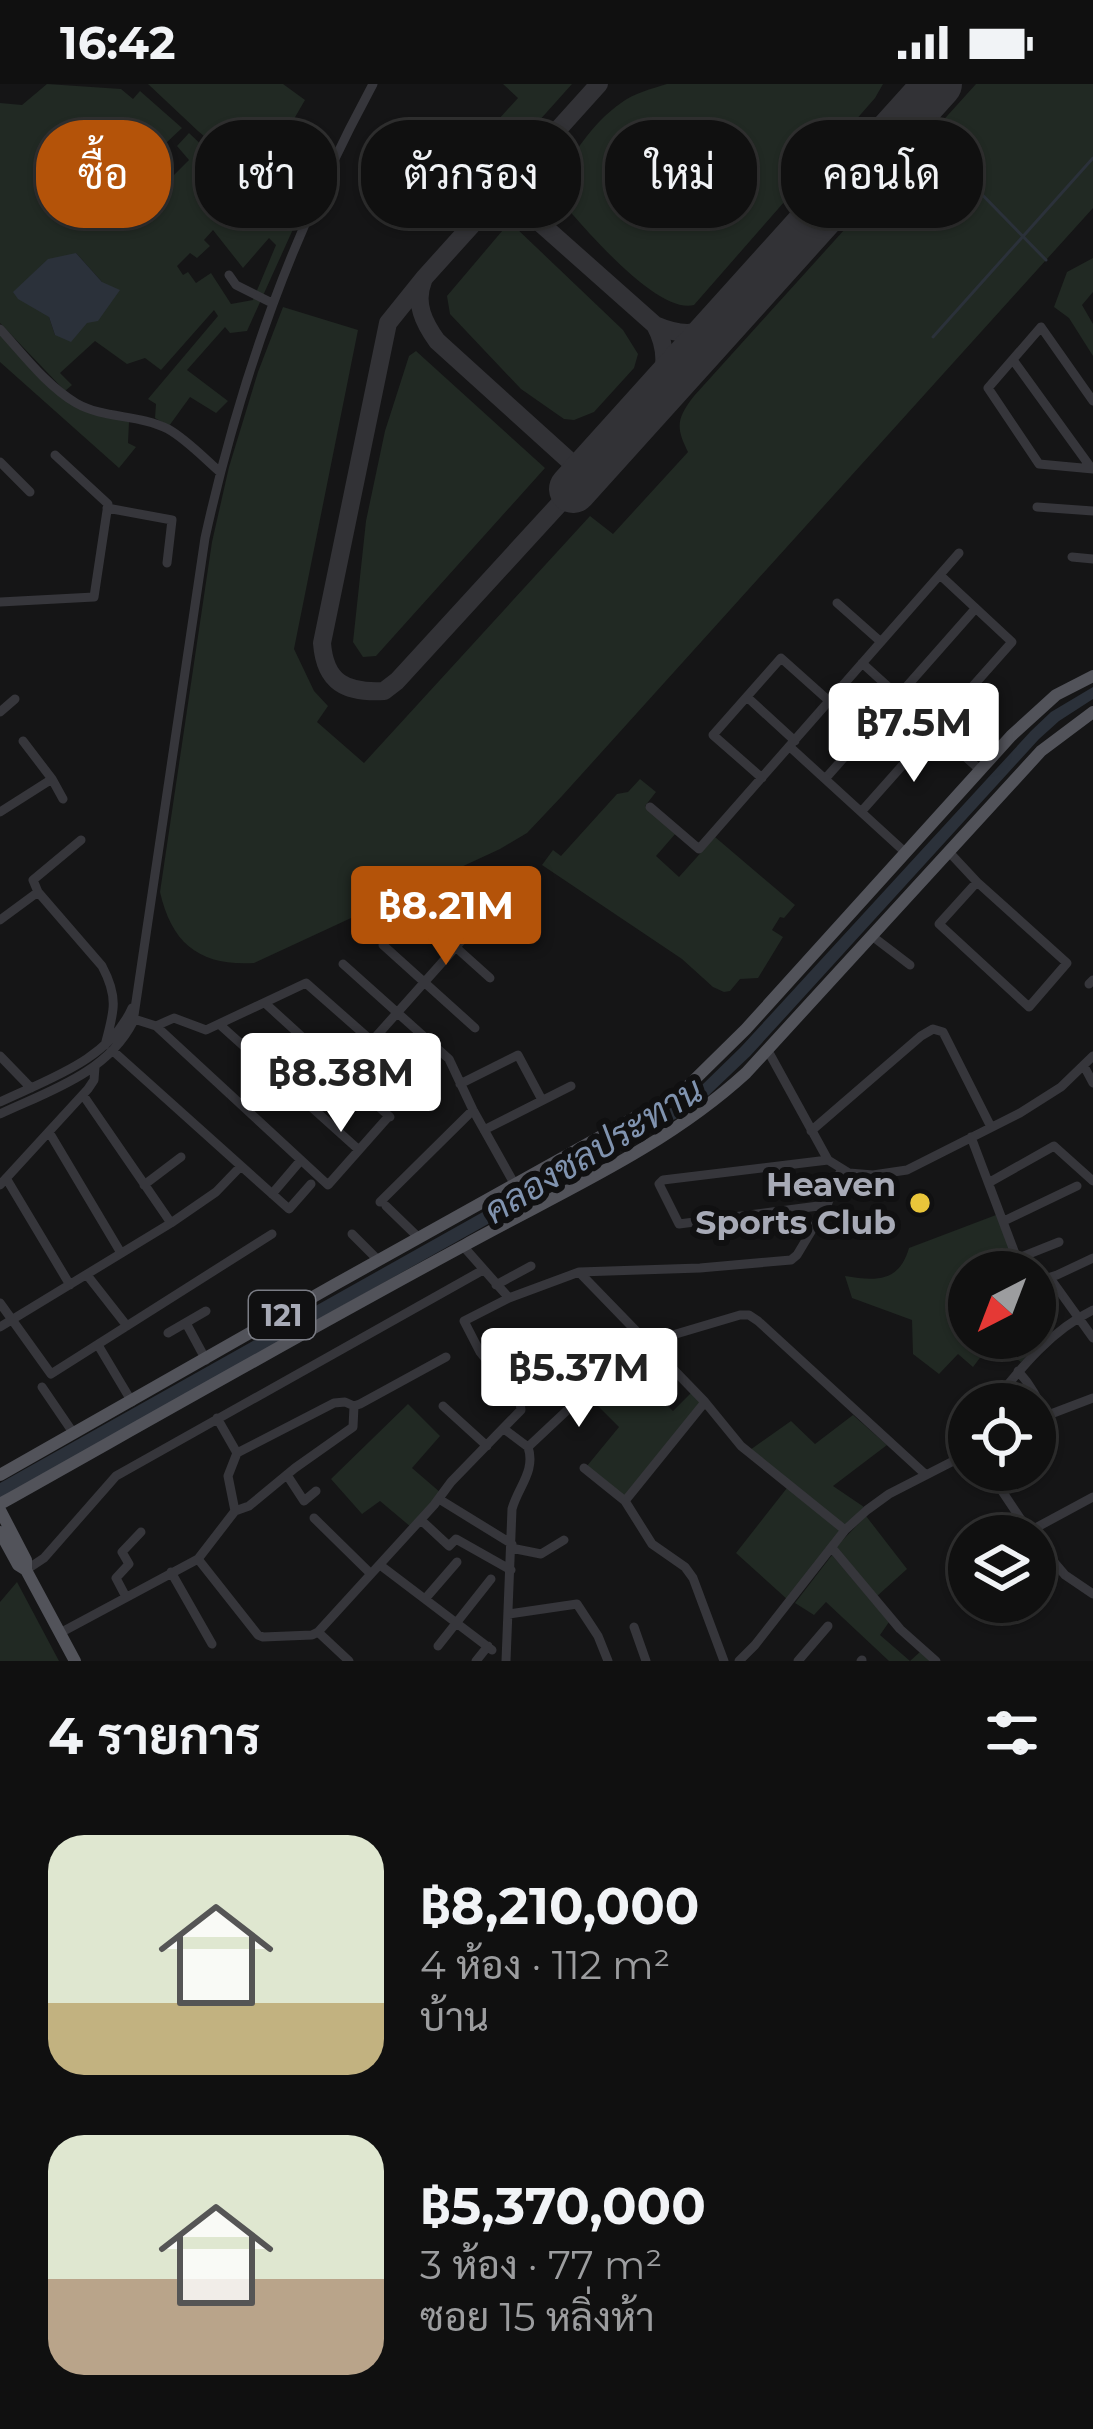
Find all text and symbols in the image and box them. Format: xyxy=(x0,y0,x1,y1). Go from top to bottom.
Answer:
text: 16:42 xyxy=(60,15,176,70)
chip: ซื้อ xyxy=(36,120,171,228)
chip: เช่า xyxy=(195,120,337,228)
chip: ตัวกรอง xyxy=(361,120,581,228)
chip: ใหม่ xyxy=(605,120,757,228)
chip: คอนโด xyxy=(781,120,983,228)
pin: ฿7.5M xyxy=(830,683,998,785)
text: ฿7.5M xyxy=(856,698,972,746)
pin: ฿8.21M xyxy=(348,866,544,968)
text: ฿8.21M xyxy=(378,881,514,929)
pin: ฿8.38M xyxy=(243,1033,439,1135)
text: ฿8.38M xyxy=(268,1048,414,1096)
water label: คลองชลประทาน xyxy=(476,1067,710,1232)
place label: Heaven Sports Club xyxy=(695,1164,896,1242)
marker: Heaven Sports Club xyxy=(907,1190,933,1216)
north arrow xyxy=(948,1251,1056,1359)
map controls xyxy=(948,1251,1056,1623)
road number: 121 xyxy=(249,1291,315,1339)
pin: ฿5.37M xyxy=(481,1328,677,1430)
text: ฿5.37M xyxy=(508,1343,650,1391)
button: locate xyxy=(948,1383,1056,1491)
button: layers xyxy=(948,1515,1056,1623)
icon: filters xyxy=(979,1700,1045,1766)
text: 4 รายการ xyxy=(48,1705,261,1767)
text: ฿8,210,000 xyxy=(420,1875,699,1937)
icon: home xyxy=(144,1883,288,2027)
text: 4 ห้อง · 112 m² xyxy=(420,1941,670,1989)
text: บ้าน xyxy=(420,1993,489,2041)
text: ฿5,370,000 xyxy=(420,2175,706,2237)
icon: home xyxy=(144,2183,288,2327)
text: 3 ห้อง · 77 m² xyxy=(420,2241,662,2289)
text: ซอย 15 หลิ่งห้า xyxy=(420,2293,655,2341)

